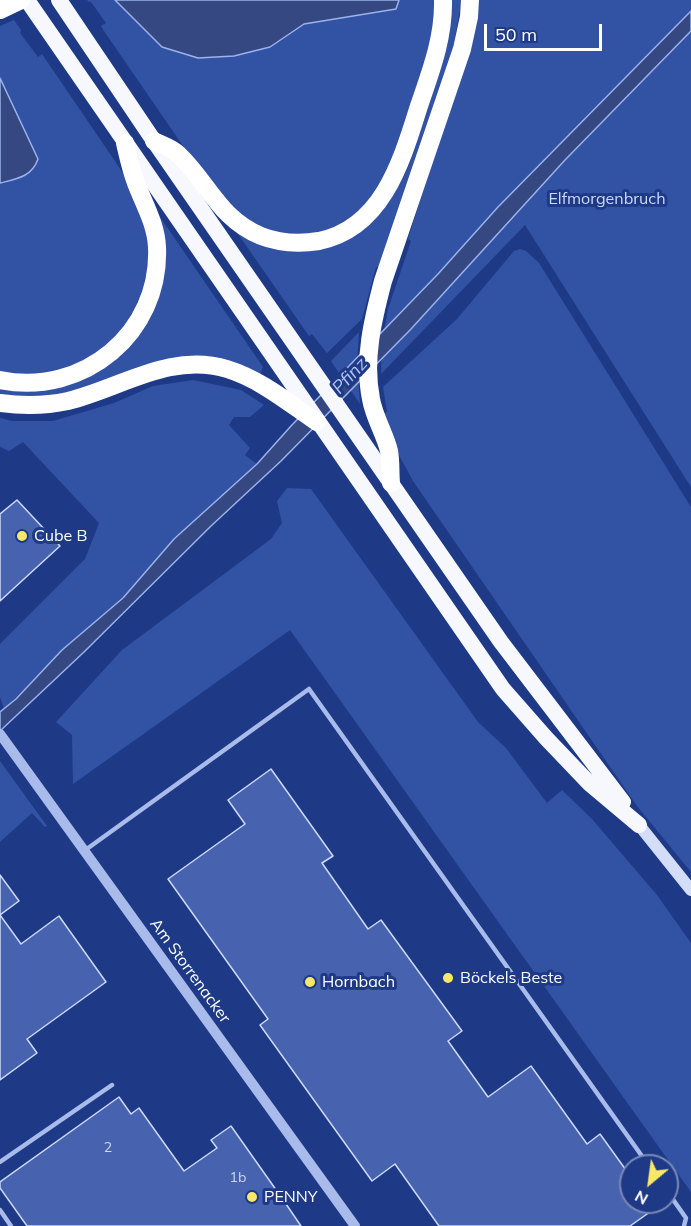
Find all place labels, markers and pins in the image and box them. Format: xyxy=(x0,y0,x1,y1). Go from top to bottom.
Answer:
place label: Cube B xyxy=(34,526,87,546)
marker: Cube B xyxy=(15,529,29,543)
place label: Böckels Beste xyxy=(460,968,562,988)
marker: Böckels Beste xyxy=(441,971,455,985)
place label: Hornbach xyxy=(322,972,395,992)
marker: Hornbach xyxy=(303,975,317,989)
place label: PENNY xyxy=(264,1187,317,1207)
marker: PENNY xyxy=(245,1190,259,1204)

